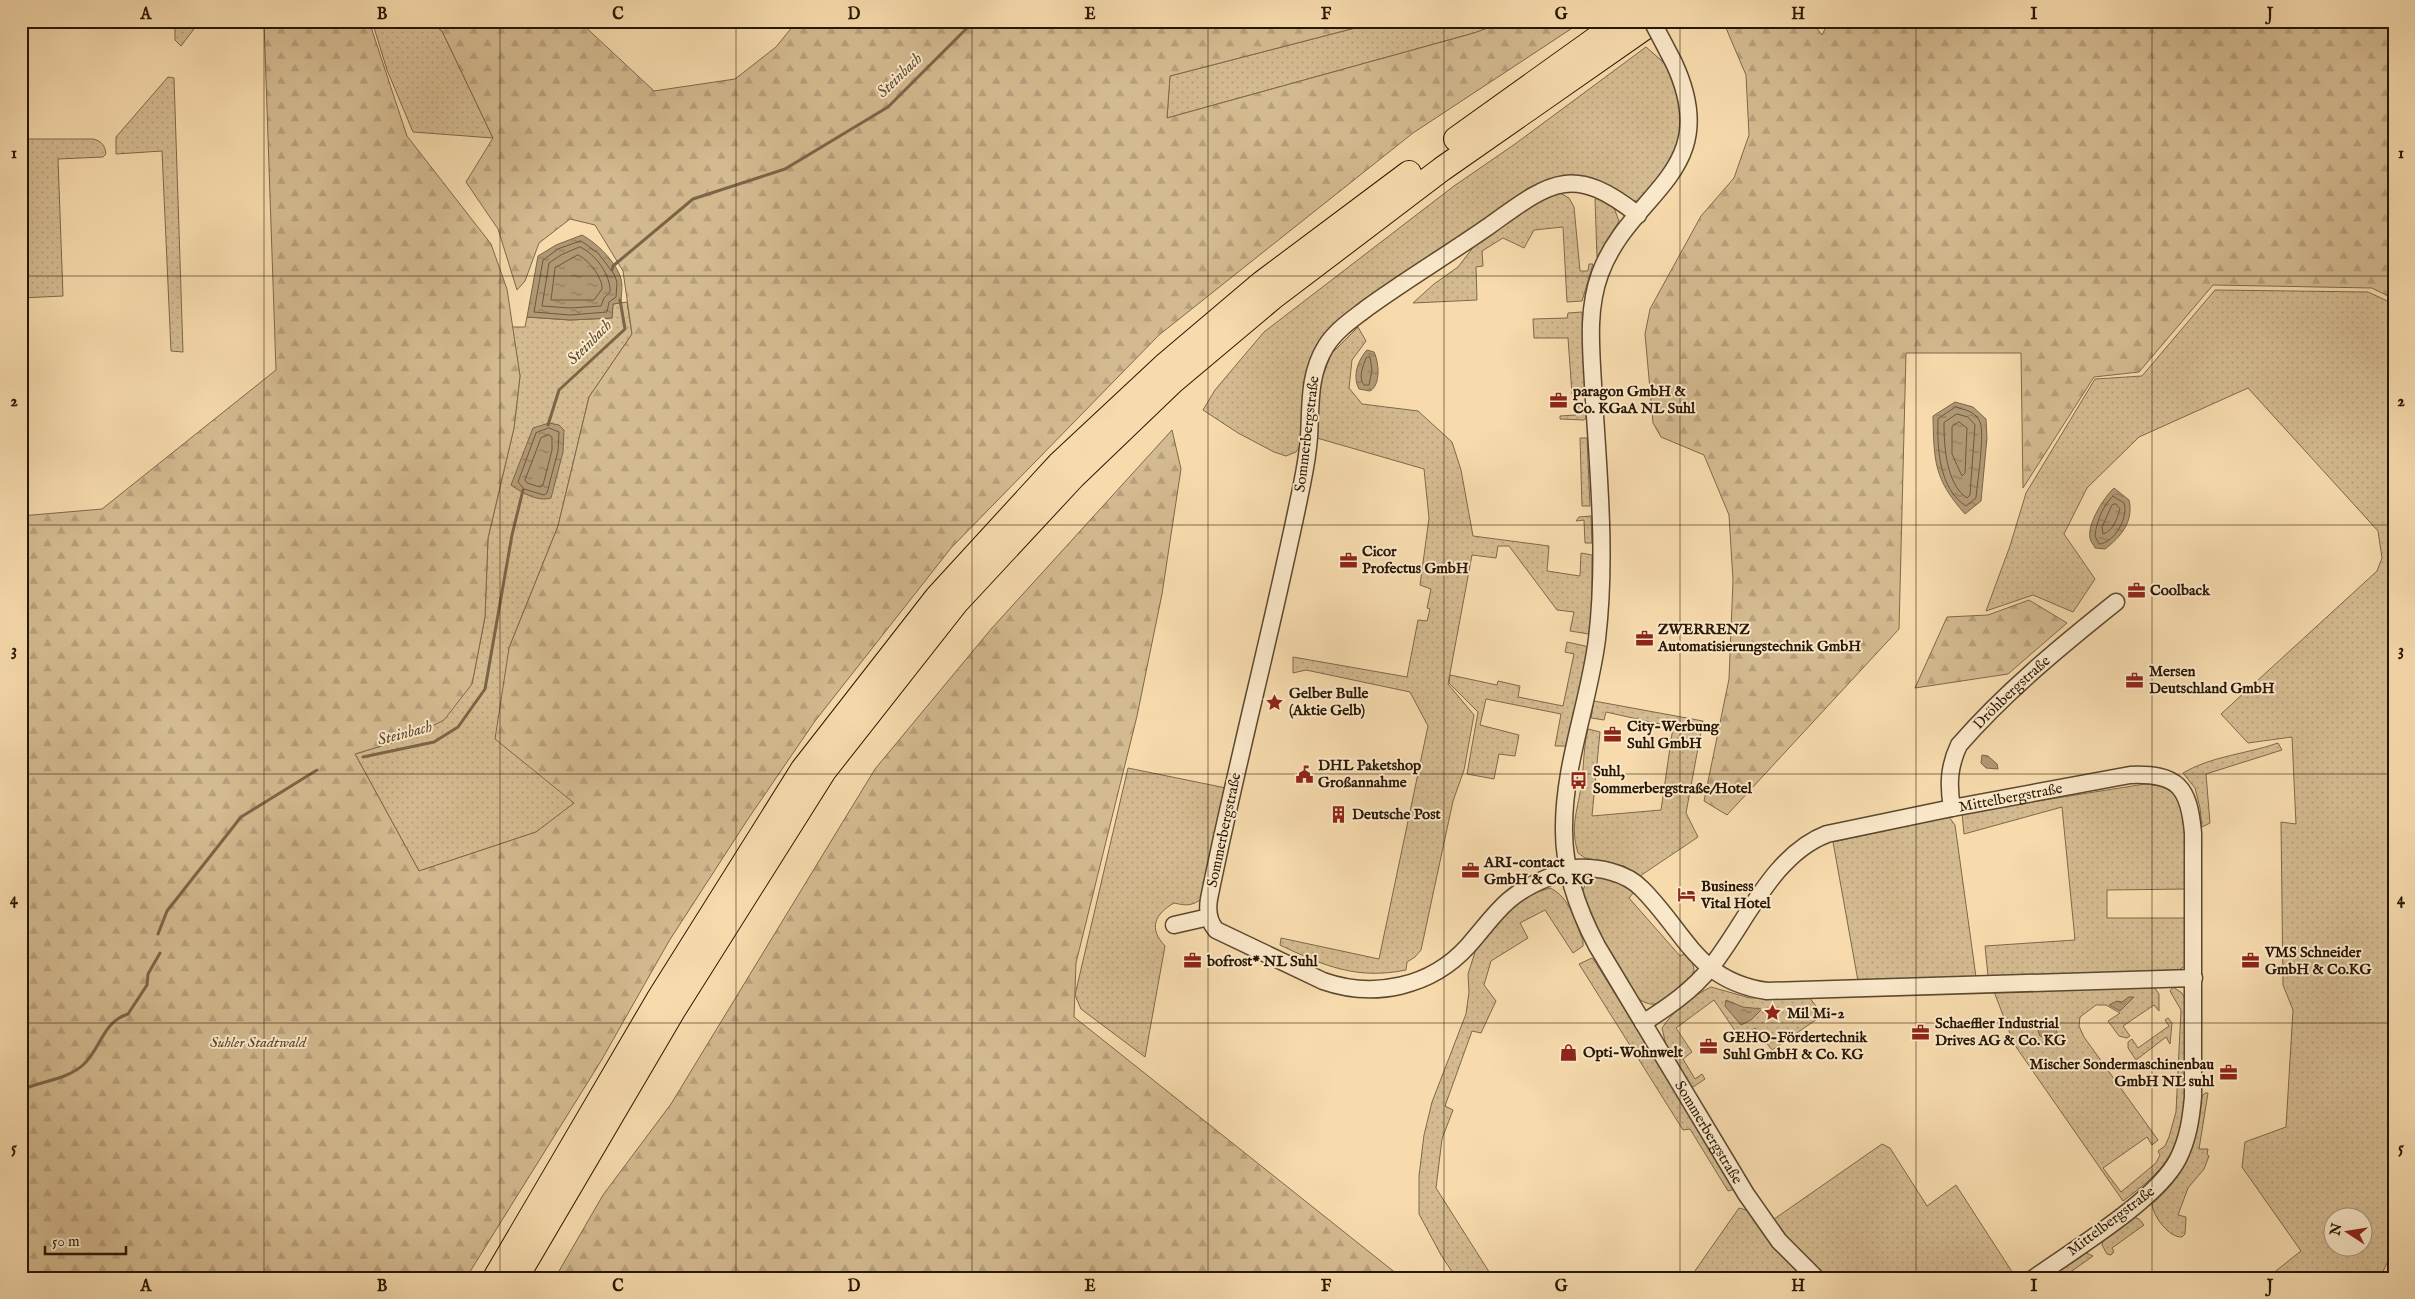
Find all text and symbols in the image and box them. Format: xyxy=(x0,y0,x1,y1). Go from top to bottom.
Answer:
text: A xyxy=(140,5,153,25)
text: B xyxy=(377,5,388,25)
text: C xyxy=(612,5,624,25)
text: D xyxy=(848,5,861,25)
text: E xyxy=(1084,5,1096,25)
text: F xyxy=(1321,5,1332,25)
text: G xyxy=(1555,5,1568,25)
text: H xyxy=(1791,5,1805,25)
text: I xyxy=(2031,5,2038,25)
text: J xyxy=(2265,5,2274,25)
water label: Steinbach xyxy=(873,49,927,103)
text: 1 xyxy=(11,144,17,164)
text: 1 xyxy=(2398,144,2404,164)
water label: Steinbach xyxy=(563,316,617,370)
street label: Sommerbergstraße xyxy=(1290,375,1324,493)
place label: paragon GmbH & Co. KGaA NL Suhl xyxy=(1572,382,1696,418)
office icon: paragon GmbH & Co. KGaA NL Suhl xyxy=(1549,390,1569,410)
text: 2 xyxy=(10,392,18,412)
text: 2 xyxy=(2397,392,2405,412)
place label: Cicor Profectus GmbH xyxy=(1362,542,1469,578)
office icon: Cicor Profectus GmbH xyxy=(1338,550,1358,570)
office icon: Coolback xyxy=(2126,580,2146,600)
place label: Coolback xyxy=(2150,581,2211,600)
place label: ZWERRENZ Automatisierungstechnik GmbH xyxy=(1657,620,1861,656)
office icon: ZWERRENZ Automatisierungstechnik GmbH xyxy=(1634,628,1654,648)
text: 3 xyxy=(11,641,17,661)
text: 3 xyxy=(2398,641,2404,661)
street label: Dröhbergstraße xyxy=(1969,651,2054,733)
place label: Mersen Deutschland GmbH xyxy=(2149,662,2275,698)
office icon: Mersen Deutschland GmbH xyxy=(2125,670,2145,690)
place label: Gelber Bulle (Aktie Gelb) xyxy=(1289,684,1368,720)
place icon: Gelber Bulle (Aktie Gelb) xyxy=(1265,692,1285,712)
water label: Steinbach xyxy=(375,717,435,751)
place label: City-Werbung Suhl GmbH xyxy=(1627,717,1720,753)
office icon: City-Werbung Suhl GmbH xyxy=(1603,725,1623,745)
place label: DHL Paketshop Großannahme xyxy=(1318,756,1421,792)
place label: Suhl, Sommerbergstraße/Hotel xyxy=(1593,762,1753,798)
public building icon: DHL Paketshop Großannahme xyxy=(1294,764,1314,784)
bus stop icon: Suhl, Sommerbergstraße/Hotel xyxy=(1569,770,1589,790)
street label: Sommerbergstraße xyxy=(1203,771,1245,889)
street label: Mittelbergstraße xyxy=(1957,778,2064,816)
building icon: Deutsche Post xyxy=(1328,804,1348,824)
place label: Deutsche Post xyxy=(1352,805,1441,824)
place label: ARI-contact GmbH & Co. KG xyxy=(1483,853,1595,889)
office icon: ARI-contact GmbH & Co. KG xyxy=(1460,861,1480,881)
place label: Business Vital Hotel xyxy=(1700,877,1772,913)
hotel icon: Business Vital Hotel xyxy=(1677,885,1697,905)
text: 4 xyxy=(10,890,19,910)
text: 4 xyxy=(2397,890,2406,910)
place label: VMS Schneider GmbH & Co.KG xyxy=(2264,943,2372,979)
office icon: bofrost* NL Suhl xyxy=(1183,951,1203,971)
office icon: VMS Schneider GmbH & Co.KG xyxy=(2241,951,2261,971)
place label: bofrost* NL Suhl xyxy=(1206,952,1319,971)
place icon: Mil Mi-2 xyxy=(1763,1003,1783,1023)
place label: Mil Mi-2 xyxy=(1787,1004,1845,1023)
place label: Schaeffler Industrial Drives AG & Co. KG xyxy=(1935,1014,2067,1050)
office icon: Schaeffler Industrial Drives AG & Co. KG xyxy=(1911,1022,1931,1042)
place label: GEHO-Fördertechnik Suhl GmbH & Co. KG xyxy=(1723,1028,1868,1064)
park label: Suhler Stadtwald xyxy=(210,1033,307,1052)
office icon: GEHO-Fördertechnik Suhl GmbH & Co. KG xyxy=(1699,1036,1719,1056)
shop icon: Opti-Wohnwelt xyxy=(1559,1042,1579,1062)
place label: Opti-Wohnwelt xyxy=(1583,1043,1684,1062)
place label: Mischer Sondermaschinenbau GmbH NL suhl xyxy=(2030,1055,2215,1091)
office icon: Mischer Sondermaschinenbau GmbH NL suhl xyxy=(2218,1063,2238,1083)
street label: Sommerbergstraße xyxy=(1671,1077,1747,1187)
text: 5 xyxy=(11,1139,17,1159)
text: 5 xyxy=(2398,1139,2404,1159)
street label: Mittelbergstraße xyxy=(2063,1182,2159,1260)
north arrow xyxy=(2322,1206,2372,1256)
text: N xyxy=(2326,1222,2346,1238)
scale bar xyxy=(45,1224,126,1256)
text: 50 m xyxy=(52,1232,80,1251)
text: A xyxy=(140,1277,153,1297)
text: B xyxy=(377,1277,388,1297)
text: C xyxy=(612,1277,624,1297)
text: D xyxy=(848,1277,861,1297)
text: E xyxy=(1084,1277,1096,1297)
text: F xyxy=(1321,1277,1332,1297)
text: G xyxy=(1555,1277,1568,1297)
text: H xyxy=(1791,1277,1805,1297)
text: I xyxy=(2031,1277,2038,1297)
text: J xyxy=(2265,1277,2274,1297)

